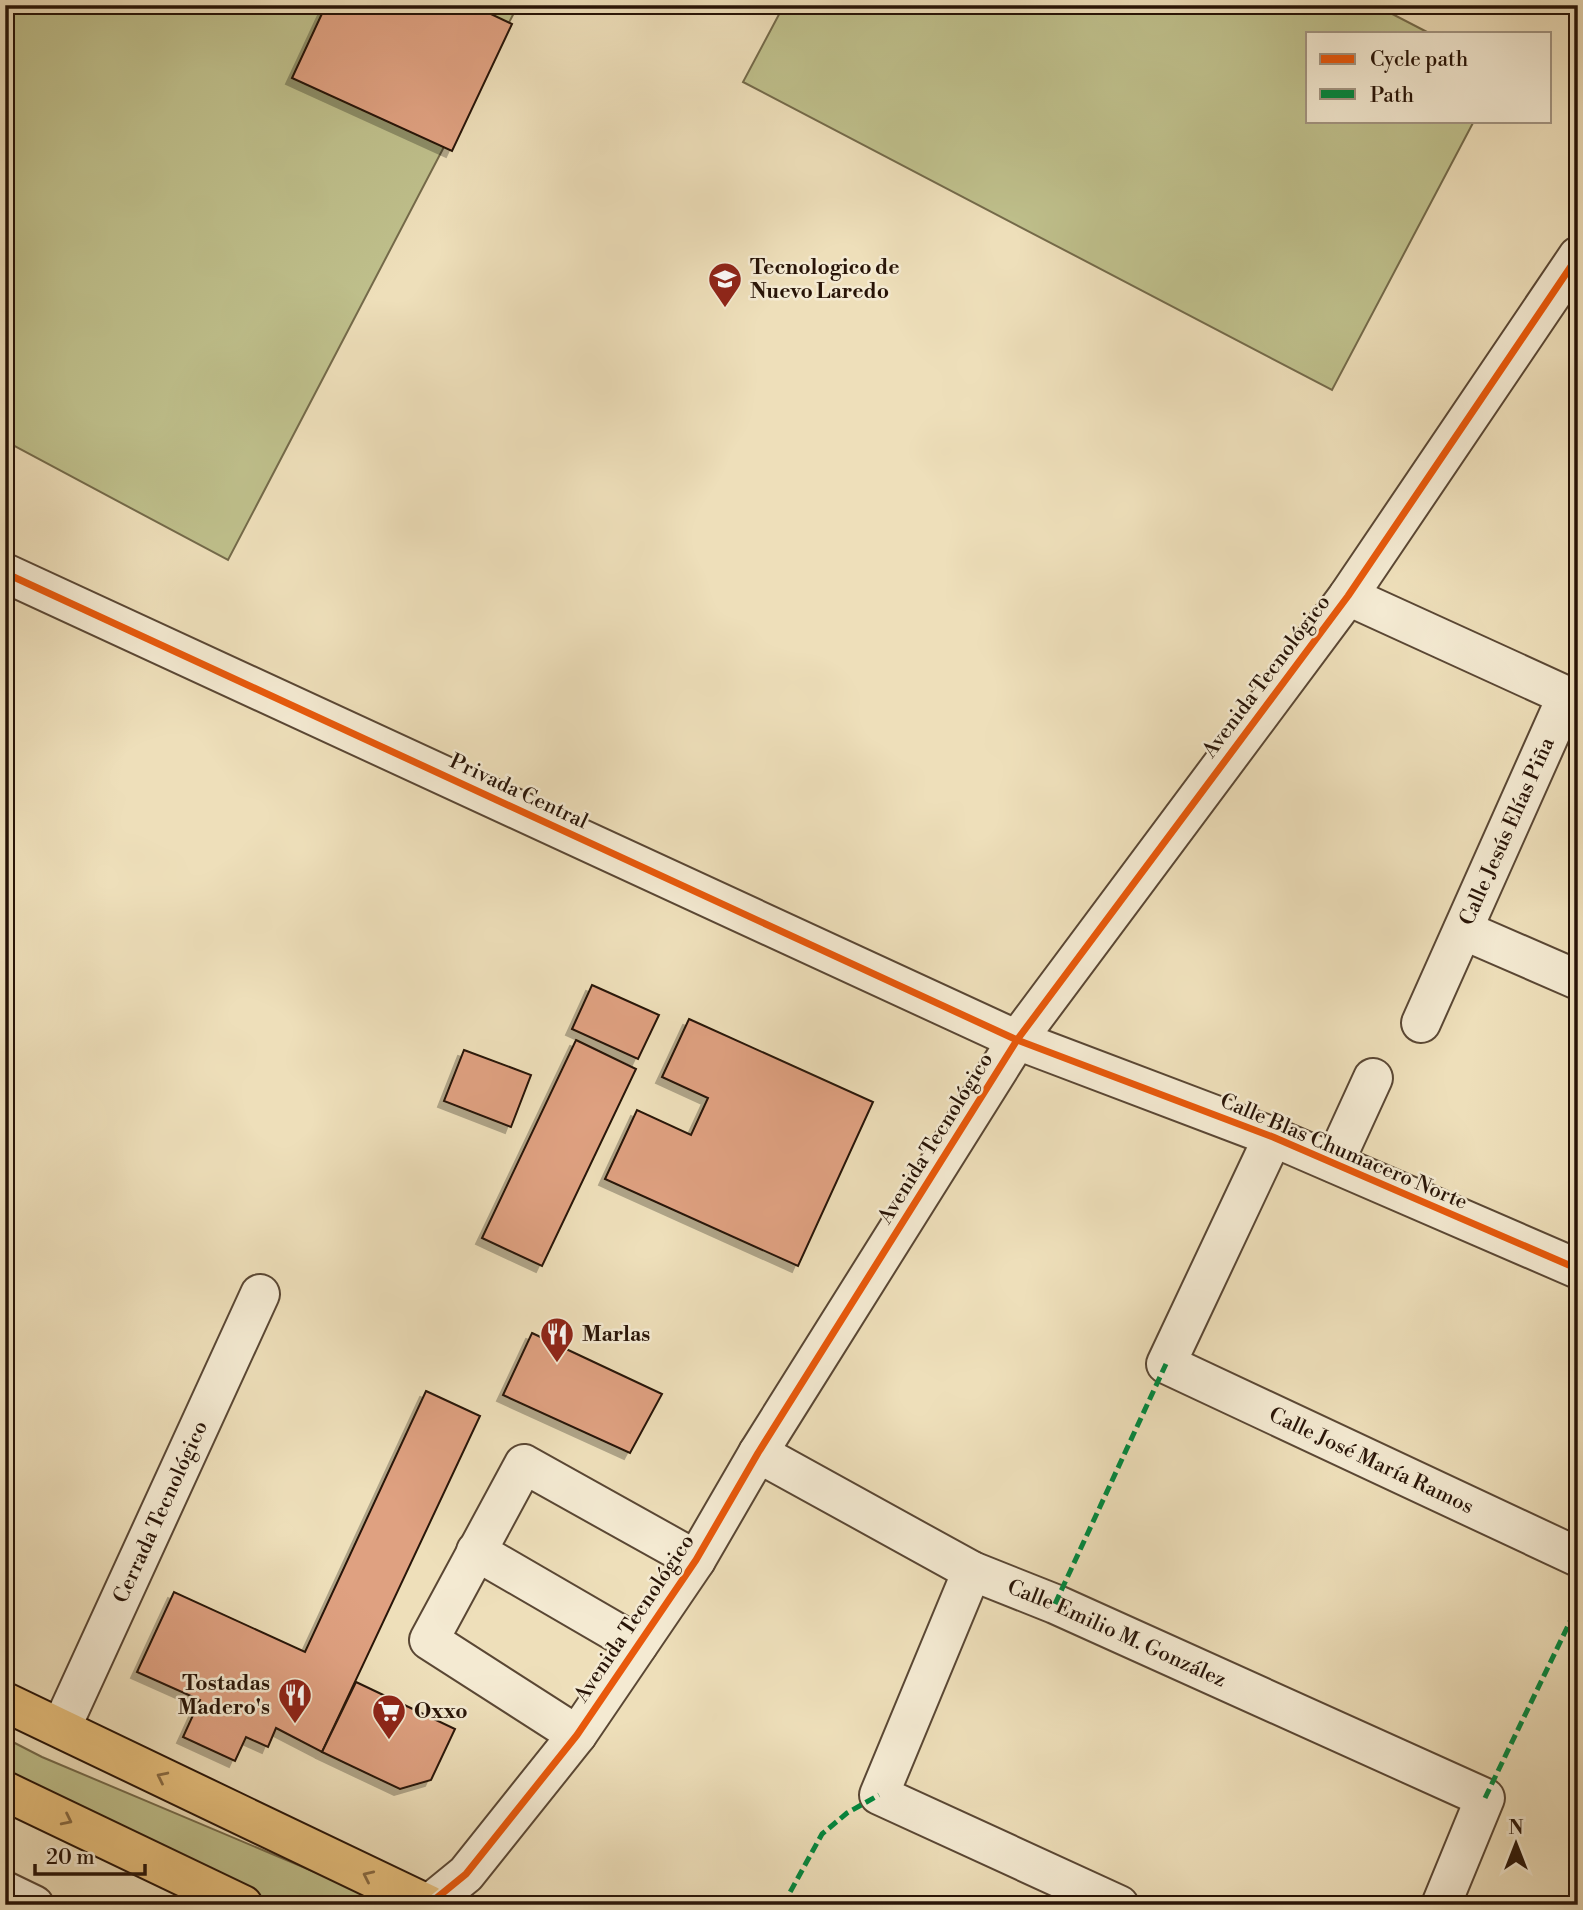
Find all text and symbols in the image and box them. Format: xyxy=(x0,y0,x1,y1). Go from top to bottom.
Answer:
legend xyxy=(1306,32,1552,122)
text: Cycle path xyxy=(1370,47,1469,73)
text: Path xyxy=(1370,83,1415,109)
place label: Tecnologico de Nuevo Laredo xyxy=(750,255,900,305)
school or university icon: Tecnologico de Nuevo Laredo xyxy=(706,260,744,309)
street label: Avenida Tecnológico xyxy=(1197,590,1336,764)
street label: Calle Jesús Elías Piña xyxy=(1454,733,1561,930)
street label: Privada Central xyxy=(445,749,592,835)
street label: Avenida Tecnológico xyxy=(872,1048,999,1230)
street label: Calle Blas Chumacero Norte xyxy=(1216,1088,1471,1216)
restaurant icon: Marlas xyxy=(538,1315,576,1364)
place label: Marlas xyxy=(582,1322,650,1348)
street label: Calle José María Ramos xyxy=(1265,1402,1478,1520)
street label: Cerrada Tecnológico xyxy=(108,1417,214,1607)
street label: Avenida Tecnológico xyxy=(568,1530,701,1708)
street label: Calle Emilio M. González xyxy=(1003,1574,1230,1694)
place label: Tostadas Madero's xyxy=(178,1671,270,1721)
restaurant icon: Tostadas Madero's xyxy=(276,1676,314,1725)
supermarket icon: Oxxo xyxy=(370,1692,408,1741)
place label: Oxxo xyxy=(414,1699,468,1725)
one-way arrow xyxy=(157,1772,169,1786)
north arrow xyxy=(1482,1808,1552,1878)
one-way arrow xyxy=(60,1812,72,1826)
text: N xyxy=(1508,1816,1524,1840)
scale bar xyxy=(35,1833,145,1877)
text: 20 m xyxy=(46,1845,95,1871)
one-way arrow xyxy=(363,1870,375,1884)

